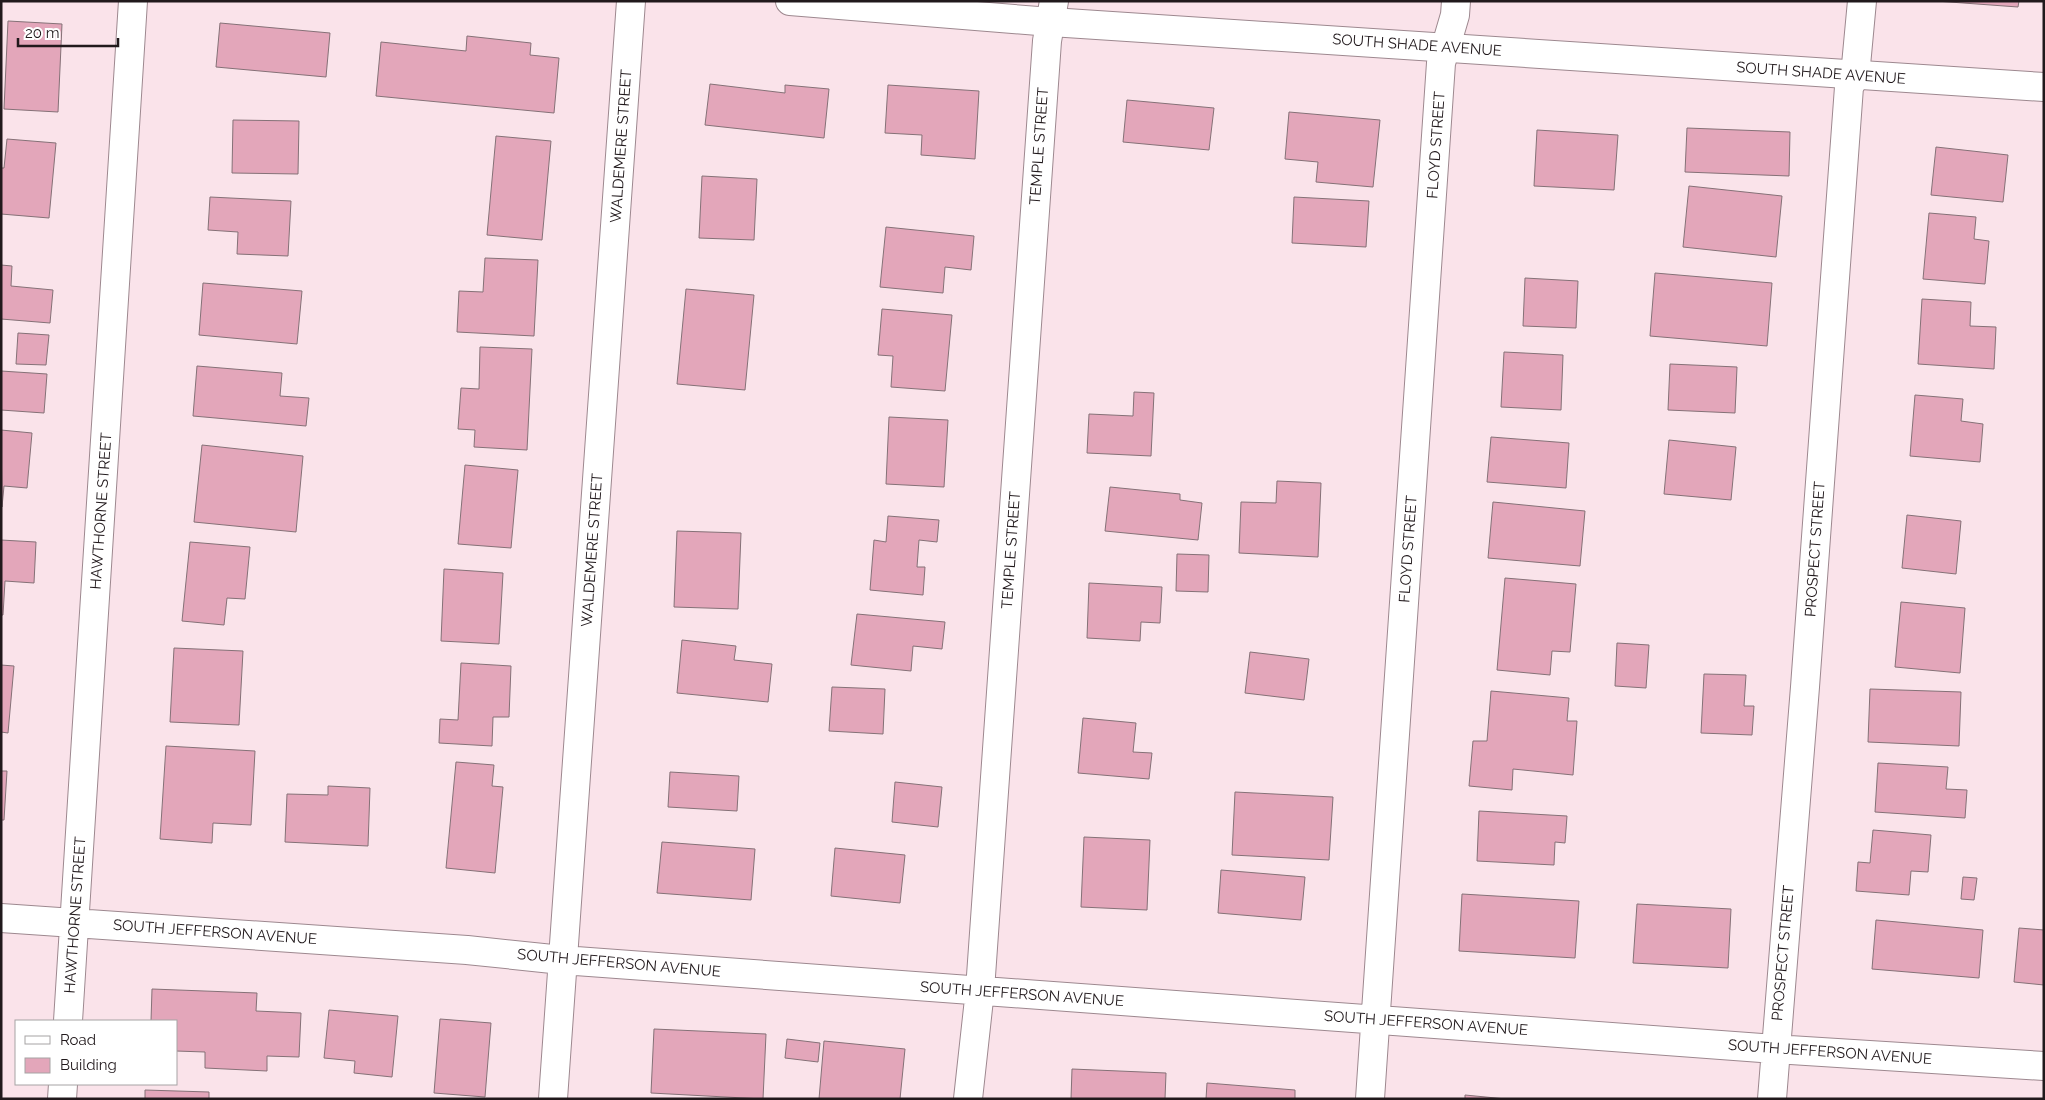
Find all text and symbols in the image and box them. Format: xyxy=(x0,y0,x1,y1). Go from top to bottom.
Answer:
scale bar xyxy=(18,15,118,47)
text: 20 m xyxy=(25,24,60,42)
street label: SOUTH SHADE AVENUE xyxy=(1332,30,1502,60)
street label: SOUTH SHADE AVENUE xyxy=(1736,58,1906,88)
street label: WALDEMERE STREET xyxy=(607,69,635,223)
street label: TEMPLE STREET xyxy=(1026,87,1052,205)
street label: FLOYD STREET xyxy=(1423,91,1449,199)
street label: HAWTHORNE STREET xyxy=(87,432,115,590)
street label: WALDEMERE STREET xyxy=(578,473,606,627)
street label: PROSPECT STREET xyxy=(1801,481,1829,617)
street label: TEMPLE STREET xyxy=(998,491,1024,609)
street label: FLOYD STREET xyxy=(1395,495,1421,603)
street label: HAWTHORNE STREET xyxy=(61,836,89,994)
street label: PROSPECT STREET xyxy=(1768,884,1798,1022)
street label: SOUTH JEFFERSON AVENUE xyxy=(113,916,317,948)
street label: SOUTH JEFFERSON AVENUE xyxy=(516,945,722,981)
street label: SOUTH JEFFERSON AVENUE xyxy=(920,978,1124,1010)
street label: SOUTH JEFFERSON AVENUE xyxy=(1324,1007,1528,1039)
legend xyxy=(15,1020,178,1085)
text: Road xyxy=(60,1031,96,1049)
street label: SOUTH JEFFERSON AVENUE xyxy=(1728,1036,1932,1068)
text: Building xyxy=(60,1056,117,1074)

